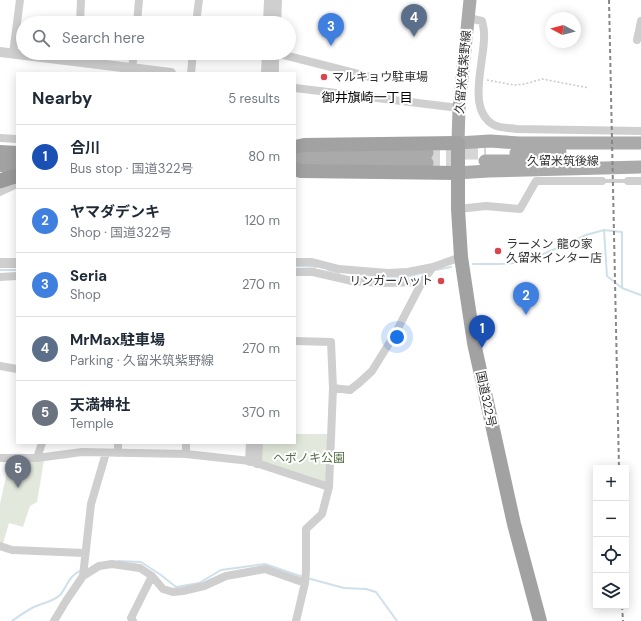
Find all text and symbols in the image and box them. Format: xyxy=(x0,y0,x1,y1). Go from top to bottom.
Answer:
pin: 4 xyxy=(401,4,427,37)
north arrow xyxy=(545,12,581,48)
pin: 3 xyxy=(318,13,344,46)
search box xyxy=(16,16,296,60)
icon: search xyxy=(30,27,52,49)
text: Search here xyxy=(62,28,145,48)
street label: 久留米筑紫野線 xyxy=(451,29,475,115)
place label: マルキョウ駐車場 xyxy=(332,69,428,85)
marker: マルキョウ駐車場 xyxy=(319,72,329,82)
text: Nearby xyxy=(32,87,92,109)
district label: 御井旗崎一丁目 xyxy=(321,89,413,106)
text: 5 results xyxy=(228,90,280,107)
text: 合川 xyxy=(70,138,100,158)
text: 1 xyxy=(43,148,47,165)
text: 80 m xyxy=(248,148,280,165)
street label: 久留米筑後線 xyxy=(527,153,599,169)
text: Bus stop · 国道322号 xyxy=(70,160,193,177)
text: ヤマダデンキ xyxy=(70,202,160,222)
text: 2 xyxy=(41,212,49,229)
text: 120 m xyxy=(245,212,280,229)
text: Shop · 国道322号 xyxy=(70,224,172,241)
place label: ラーメン 龍の家 久留米インター店 xyxy=(506,236,602,266)
marker: ラーメン 龍の家 久留米インター店 xyxy=(493,246,503,256)
text: Seria xyxy=(70,266,107,286)
place label: リンガーハット xyxy=(349,273,433,289)
text: 3 xyxy=(41,276,49,293)
text: 270 m xyxy=(242,276,280,293)
marker: リンガーハット xyxy=(436,276,446,286)
pin: 2 xyxy=(513,282,539,315)
text: Shop xyxy=(70,286,101,303)
pin: 1 xyxy=(469,315,495,348)
your location xyxy=(387,327,407,347)
text: MrMax駐車場 xyxy=(70,330,165,350)
text: 4 xyxy=(41,340,49,357)
text: 270 m xyxy=(242,340,280,357)
text: Parking · 久留米筑紫野線 xyxy=(70,352,214,369)
street label: 国道322号 xyxy=(472,369,500,429)
text: 天満神社 xyxy=(70,395,130,415)
text: 5 xyxy=(41,404,49,421)
text: 370 m xyxy=(242,404,280,421)
text: Temple xyxy=(70,415,114,432)
park label: ヘボノキ公園 xyxy=(273,450,345,466)
pin: 5 xyxy=(5,455,31,488)
map controls xyxy=(593,465,629,609)
button: + xyxy=(593,465,629,501)
button: − xyxy=(593,501,629,537)
button: locate xyxy=(593,537,629,573)
button: layers xyxy=(593,573,629,609)

